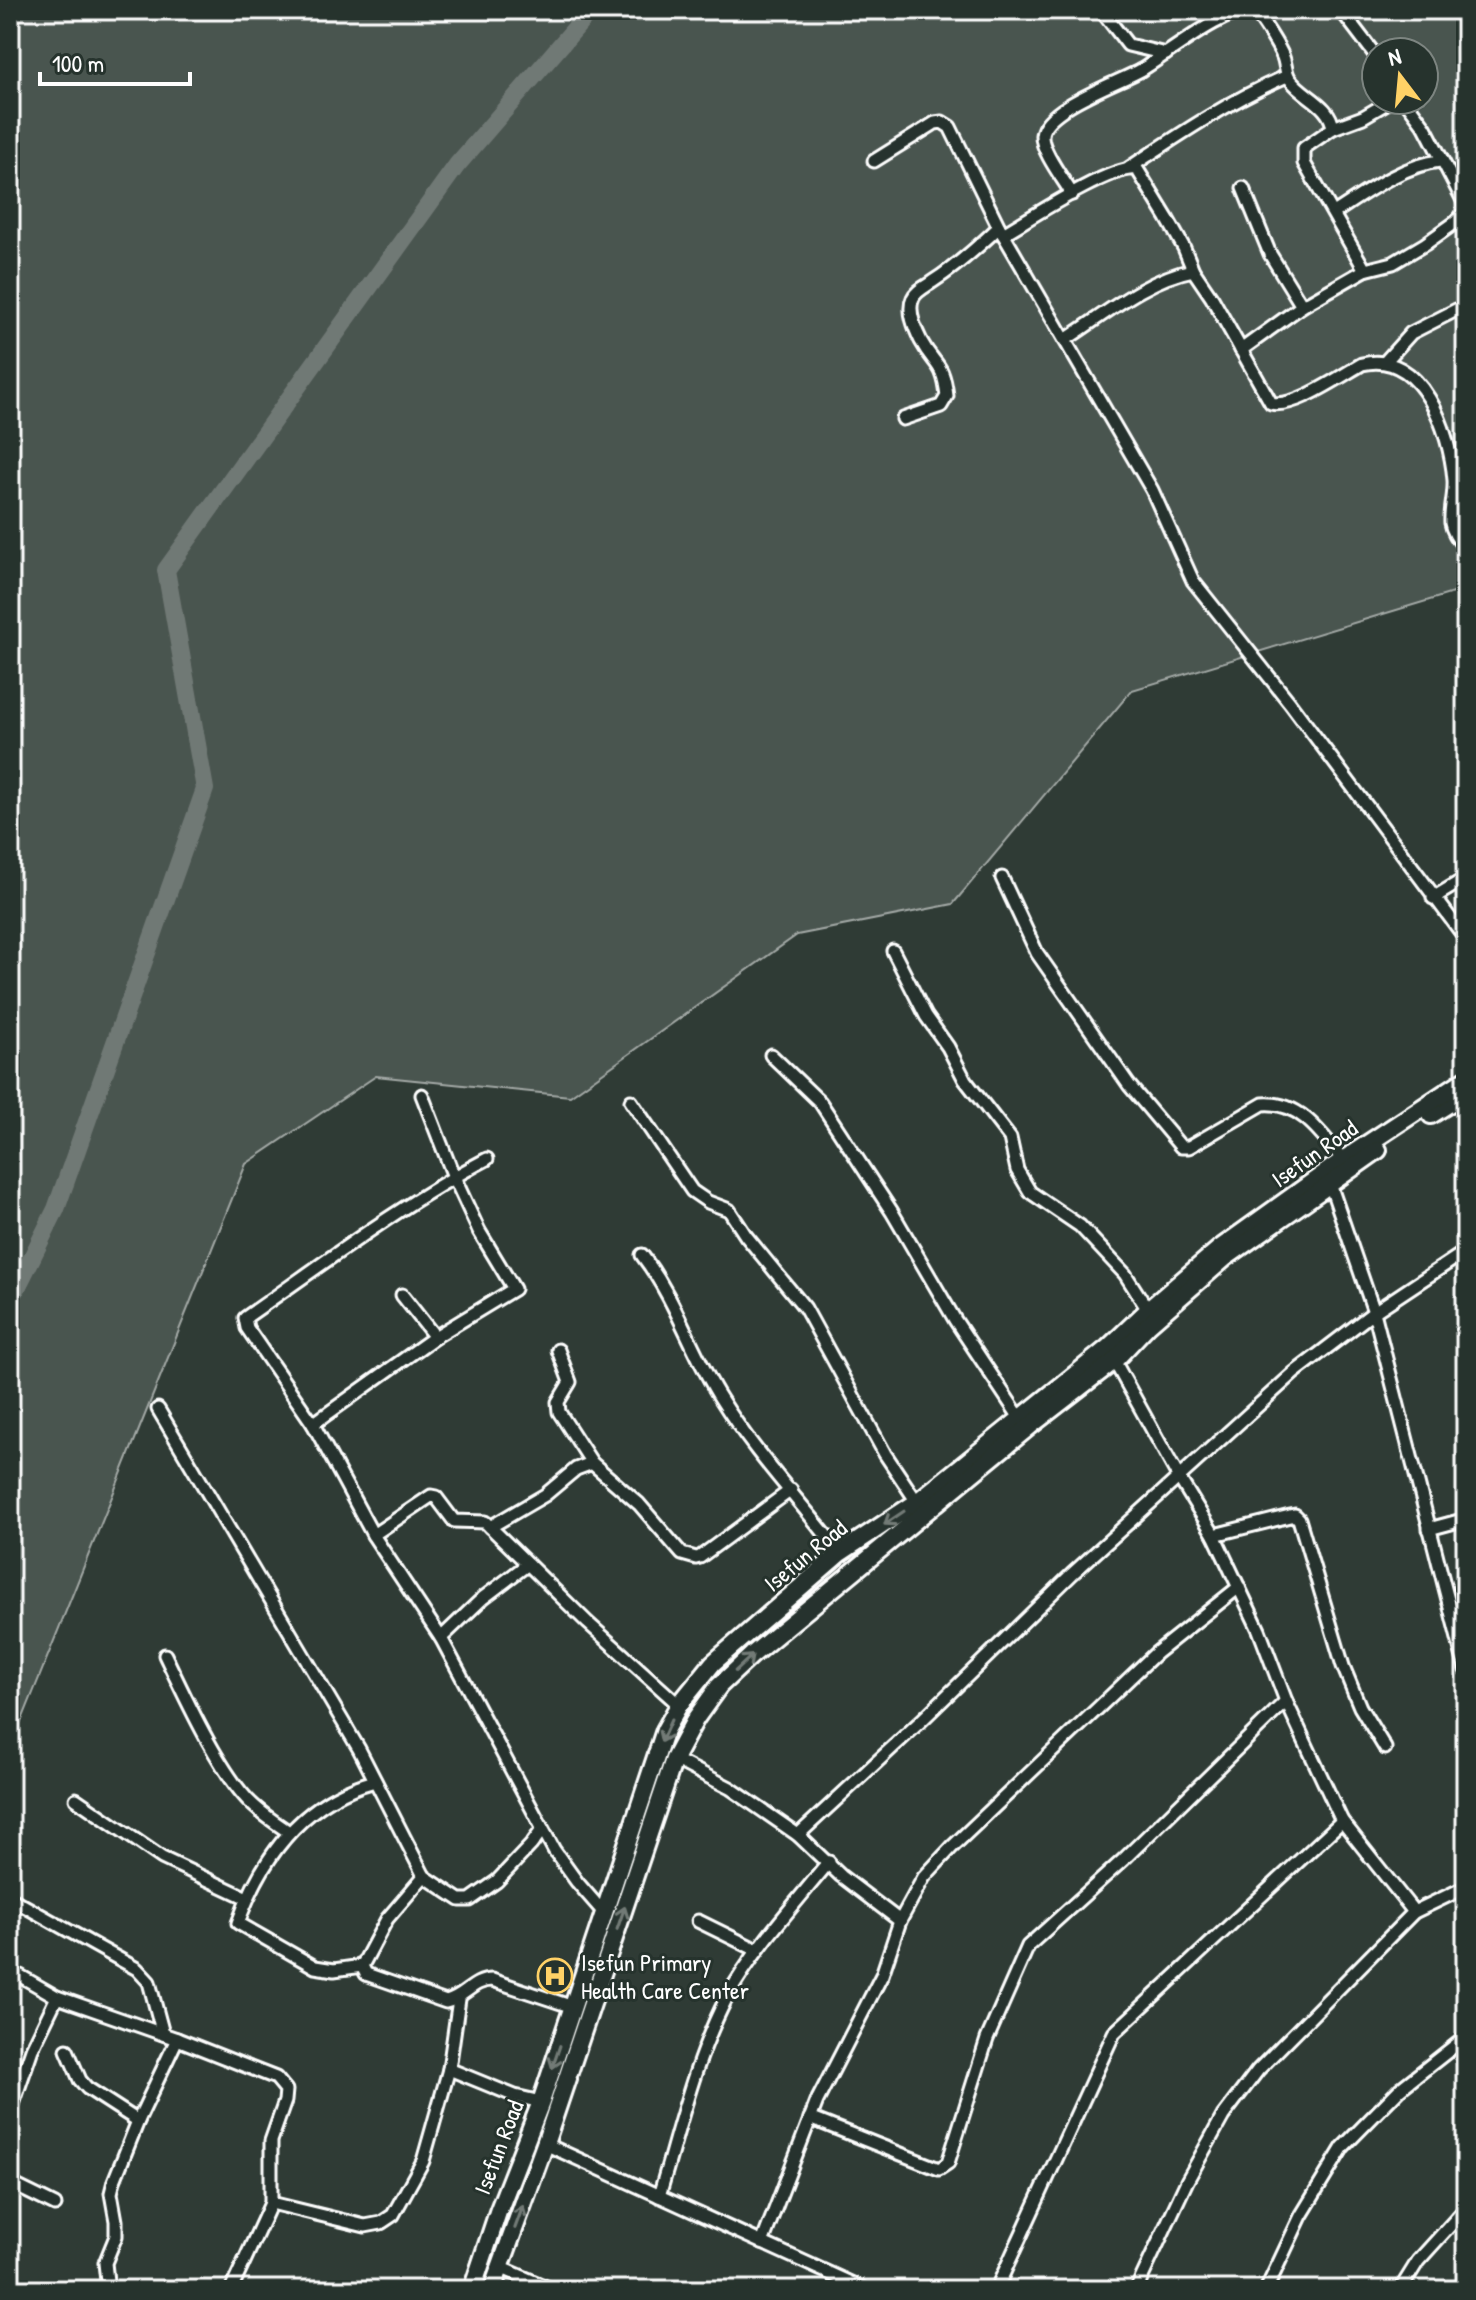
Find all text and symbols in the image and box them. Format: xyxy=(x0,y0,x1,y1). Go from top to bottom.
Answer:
scale bar xyxy=(40,36,190,86)
north arrow xyxy=(1360,36,1440,116)
text: N xyxy=(1385,41,1405,73)
text: 100 m xyxy=(52,47,104,79)
street label: Isefun Road xyxy=(1265,1112,1363,1194)
one-way arrow xyxy=(883,1510,906,1526)
street label: Isefun Road xyxy=(757,1512,853,1598)
one-way arrow xyxy=(734,1653,754,1672)
one-way arrow xyxy=(657,1718,672,1743)
one-way arrow xyxy=(615,1906,630,1931)
place label: Isefun Primary Health Care Center xyxy=(581,1946,749,2006)
hospital icon: Isefun Primary Health Care Center xyxy=(536,1957,574,1995)
one-way arrow xyxy=(548,2044,563,2069)
street label: Isefun Road xyxy=(465,2095,531,2199)
one-way arrow xyxy=(513,2205,527,2230)

